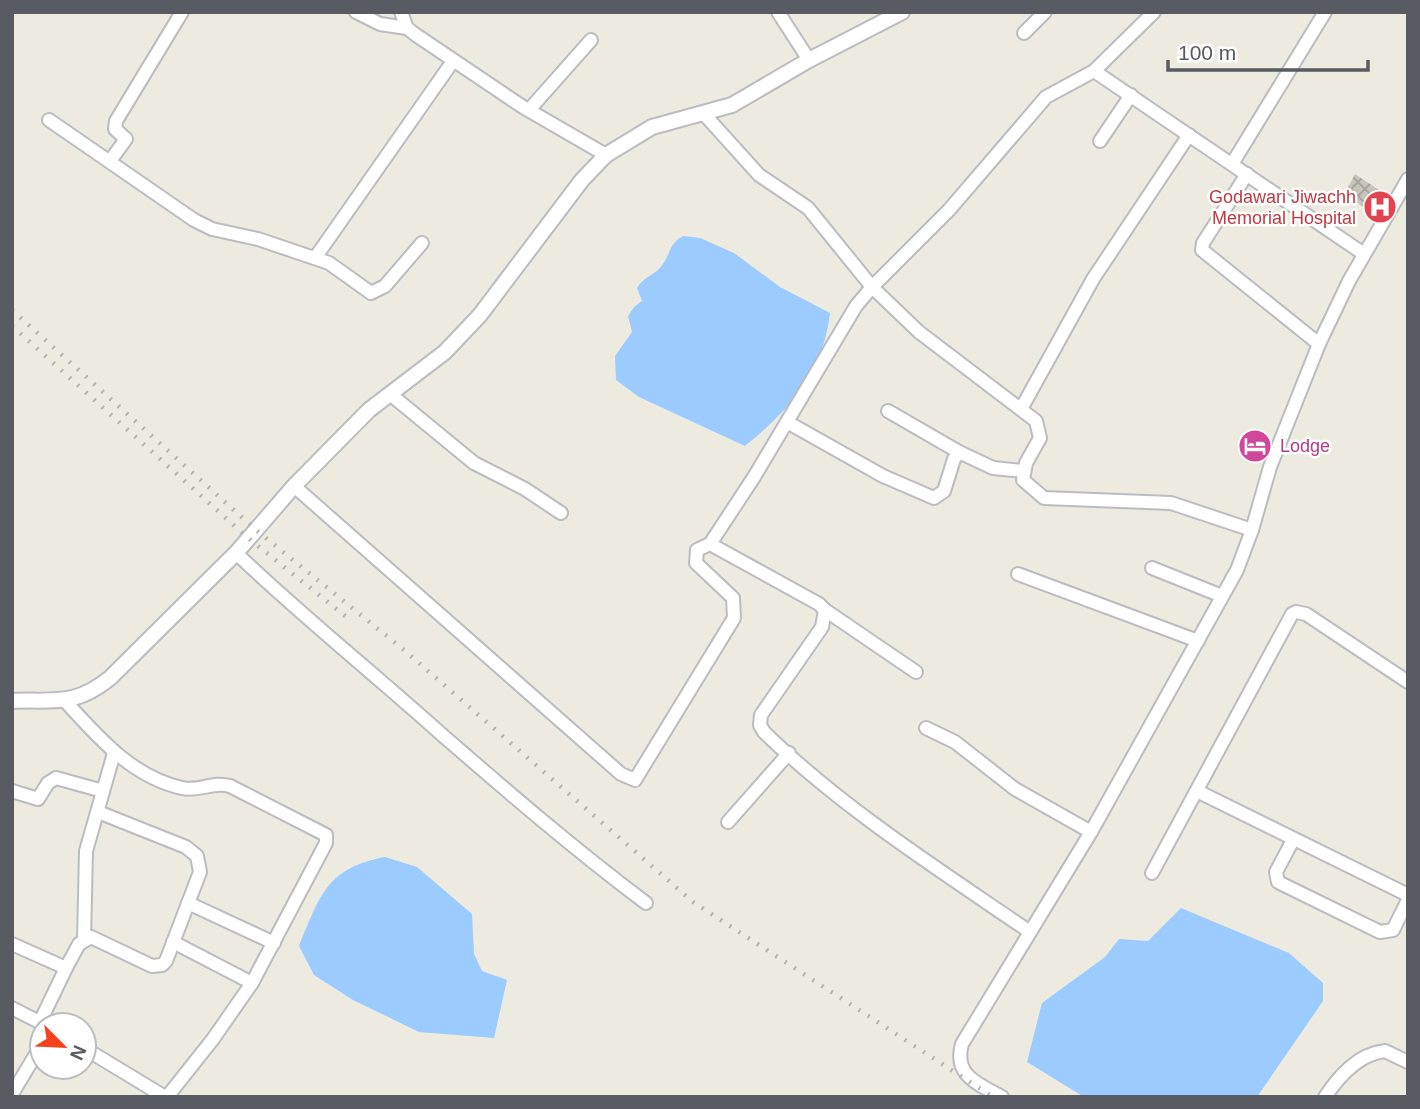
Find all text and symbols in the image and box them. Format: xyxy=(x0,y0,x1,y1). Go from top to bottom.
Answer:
scale bar xyxy=(1168,28,1368,72)
text: 100 m xyxy=(1178,41,1236,64)
place label: Godawari Jiwachh Memorial Hospital xyxy=(1209,187,1356,228)
hospital icon: Godawari Jiwachh Memorial Hospital xyxy=(1361,188,1399,226)
hotel icon: Lodge xyxy=(1236,427,1274,465)
place label: Lodge xyxy=(1280,436,1330,456)
north arrow xyxy=(28,1011,98,1081)
text: N xyxy=(66,1042,90,1063)

